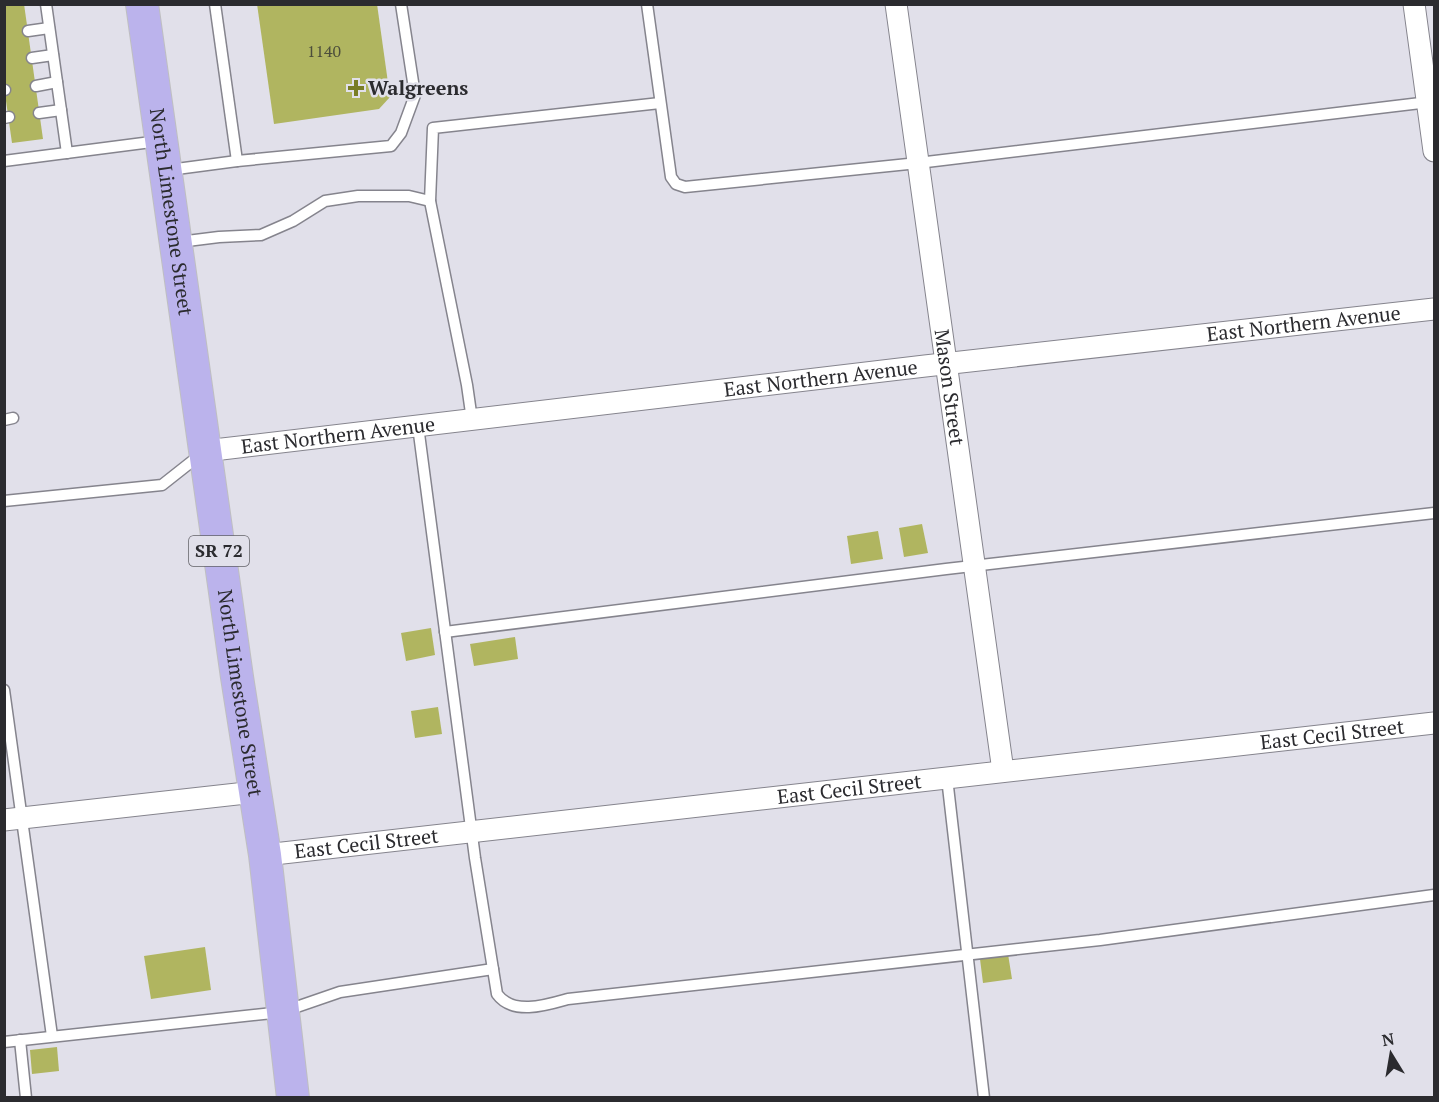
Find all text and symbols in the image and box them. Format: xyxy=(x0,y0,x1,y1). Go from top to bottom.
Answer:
house number: 1140 xyxy=(307,40,341,62)
place label: Walgreens xyxy=(368,74,468,101)
marker: Walgreens xyxy=(349,81,363,95)
street label: North Limestone Street xyxy=(144,106,200,318)
street label: East Northern Avenue xyxy=(1205,299,1402,347)
street label: Mason Street xyxy=(928,327,972,448)
street label: East Northern Avenue xyxy=(722,353,919,403)
street label: East Northern Avenue xyxy=(240,410,436,460)
road number: SR 72 xyxy=(189,536,249,566)
street label: North Limestone Street xyxy=(212,588,270,799)
street label: East Cecil Street xyxy=(1259,712,1406,756)
street label: East Cecil Street xyxy=(776,767,923,810)
street label: East Cecil Street xyxy=(293,821,440,865)
north arrow xyxy=(1361,1024,1421,1084)
text: N xyxy=(1380,1027,1396,1051)

